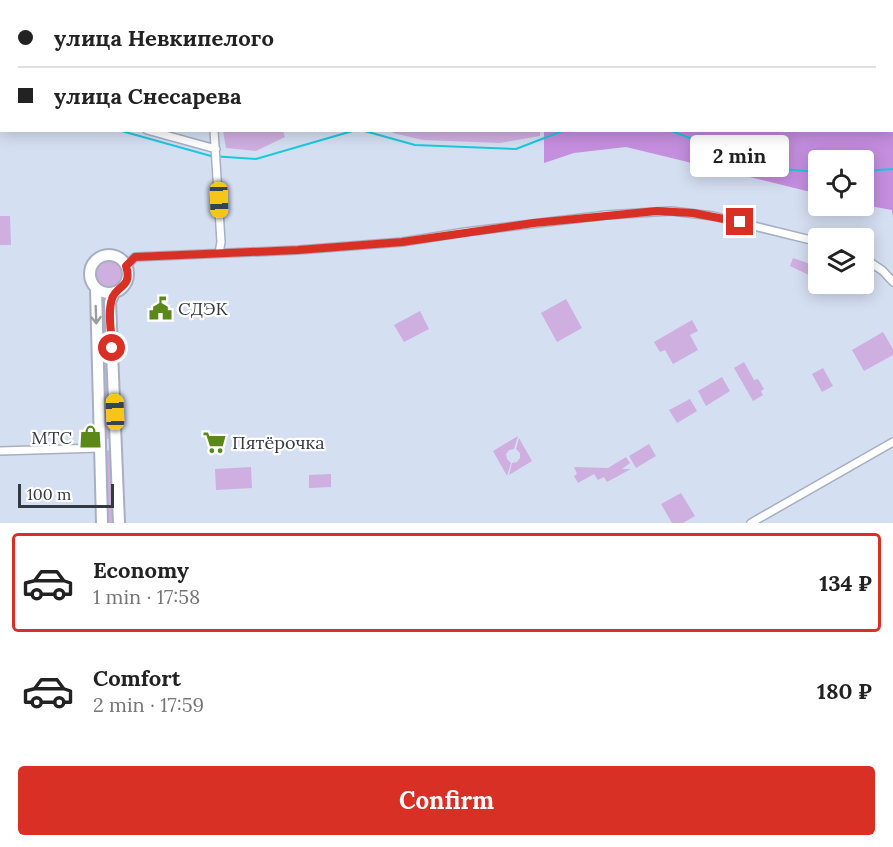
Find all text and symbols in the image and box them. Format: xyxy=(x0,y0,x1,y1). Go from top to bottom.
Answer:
text: улица Невкипелого xyxy=(54,24,274,52)
text: улица Снесарева xyxy=(54,82,242,110)
callout: 2 min xyxy=(690,135,789,177)
text: 2 min xyxy=(713,143,766,168)
map controls xyxy=(808,150,874,294)
button: locate xyxy=(808,150,874,216)
car xyxy=(209,182,229,218)
route end xyxy=(726,208,753,235)
button: layers xyxy=(808,228,874,294)
public building icon: СДЭК xyxy=(147,295,173,321)
place label: СДЭК xyxy=(178,297,228,320)
one-way arrow xyxy=(91,305,102,325)
route start xyxy=(98,334,125,361)
car xyxy=(105,394,125,430)
shop icon: МТС xyxy=(77,424,103,450)
place label: МТС xyxy=(31,426,72,449)
supermarket icon: Пятёрочка xyxy=(201,429,227,455)
place label: Пятёрочка xyxy=(232,431,324,454)
scale bar xyxy=(18,481,114,508)
text: 100 m xyxy=(27,484,71,504)
icon: car xyxy=(21,556,75,610)
text: Economy xyxy=(93,556,189,584)
text: 134 ₽ xyxy=(819,569,872,597)
text: 1 min · 17:58 xyxy=(93,584,200,609)
icon: car xyxy=(21,664,75,718)
text: Comfort xyxy=(93,664,181,692)
text: 180 ₽ xyxy=(817,677,872,705)
text: 2 min · 17:59 xyxy=(93,692,204,717)
button: Confirm xyxy=(18,766,875,835)

